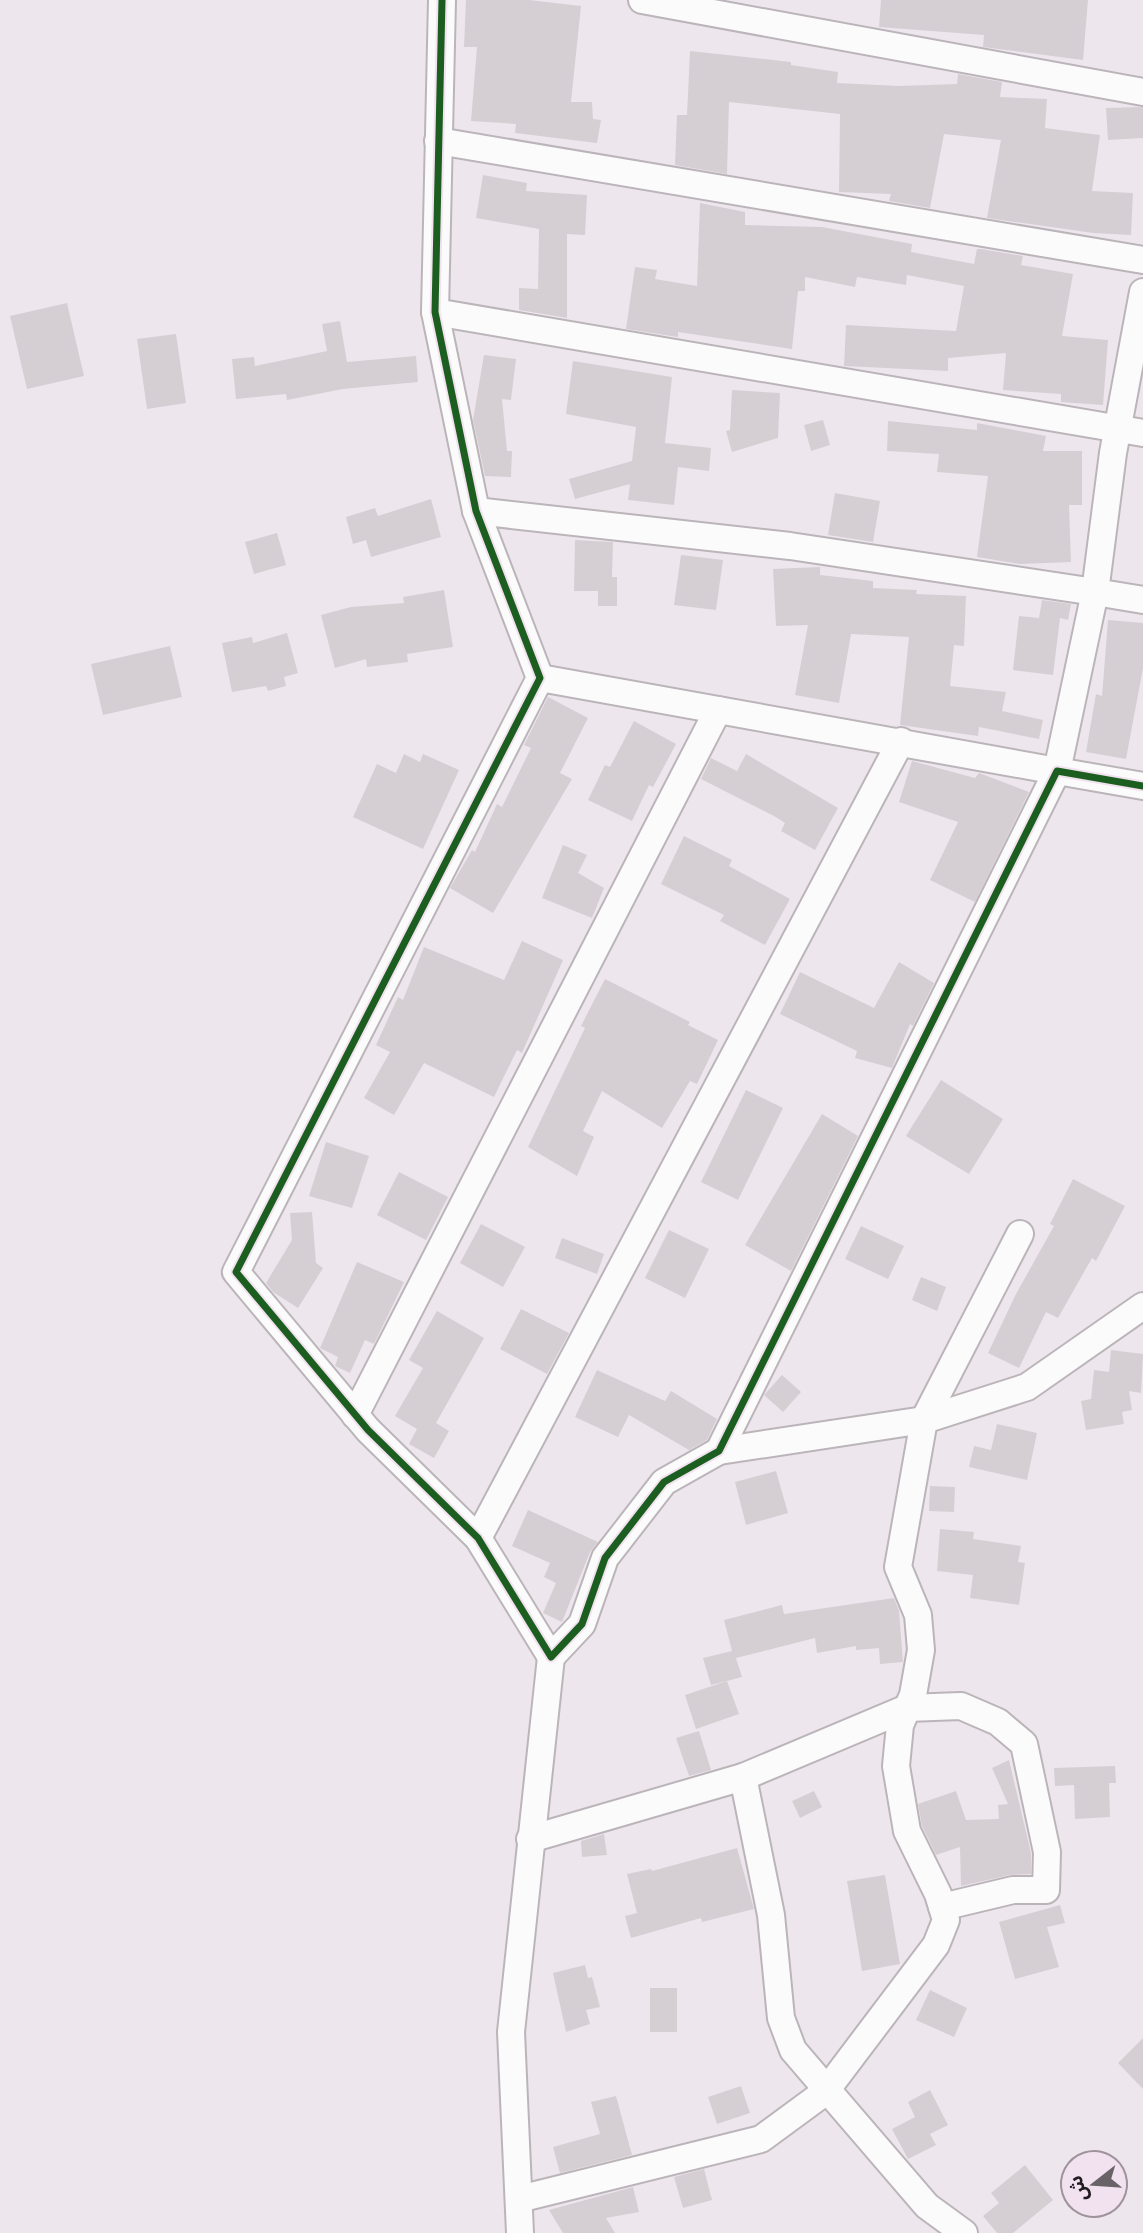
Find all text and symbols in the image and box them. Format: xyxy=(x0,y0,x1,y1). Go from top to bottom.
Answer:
north arrow xyxy=(1059,2149,1129,2219)
text: ش xyxy=(1062,2173,1094,2205)

